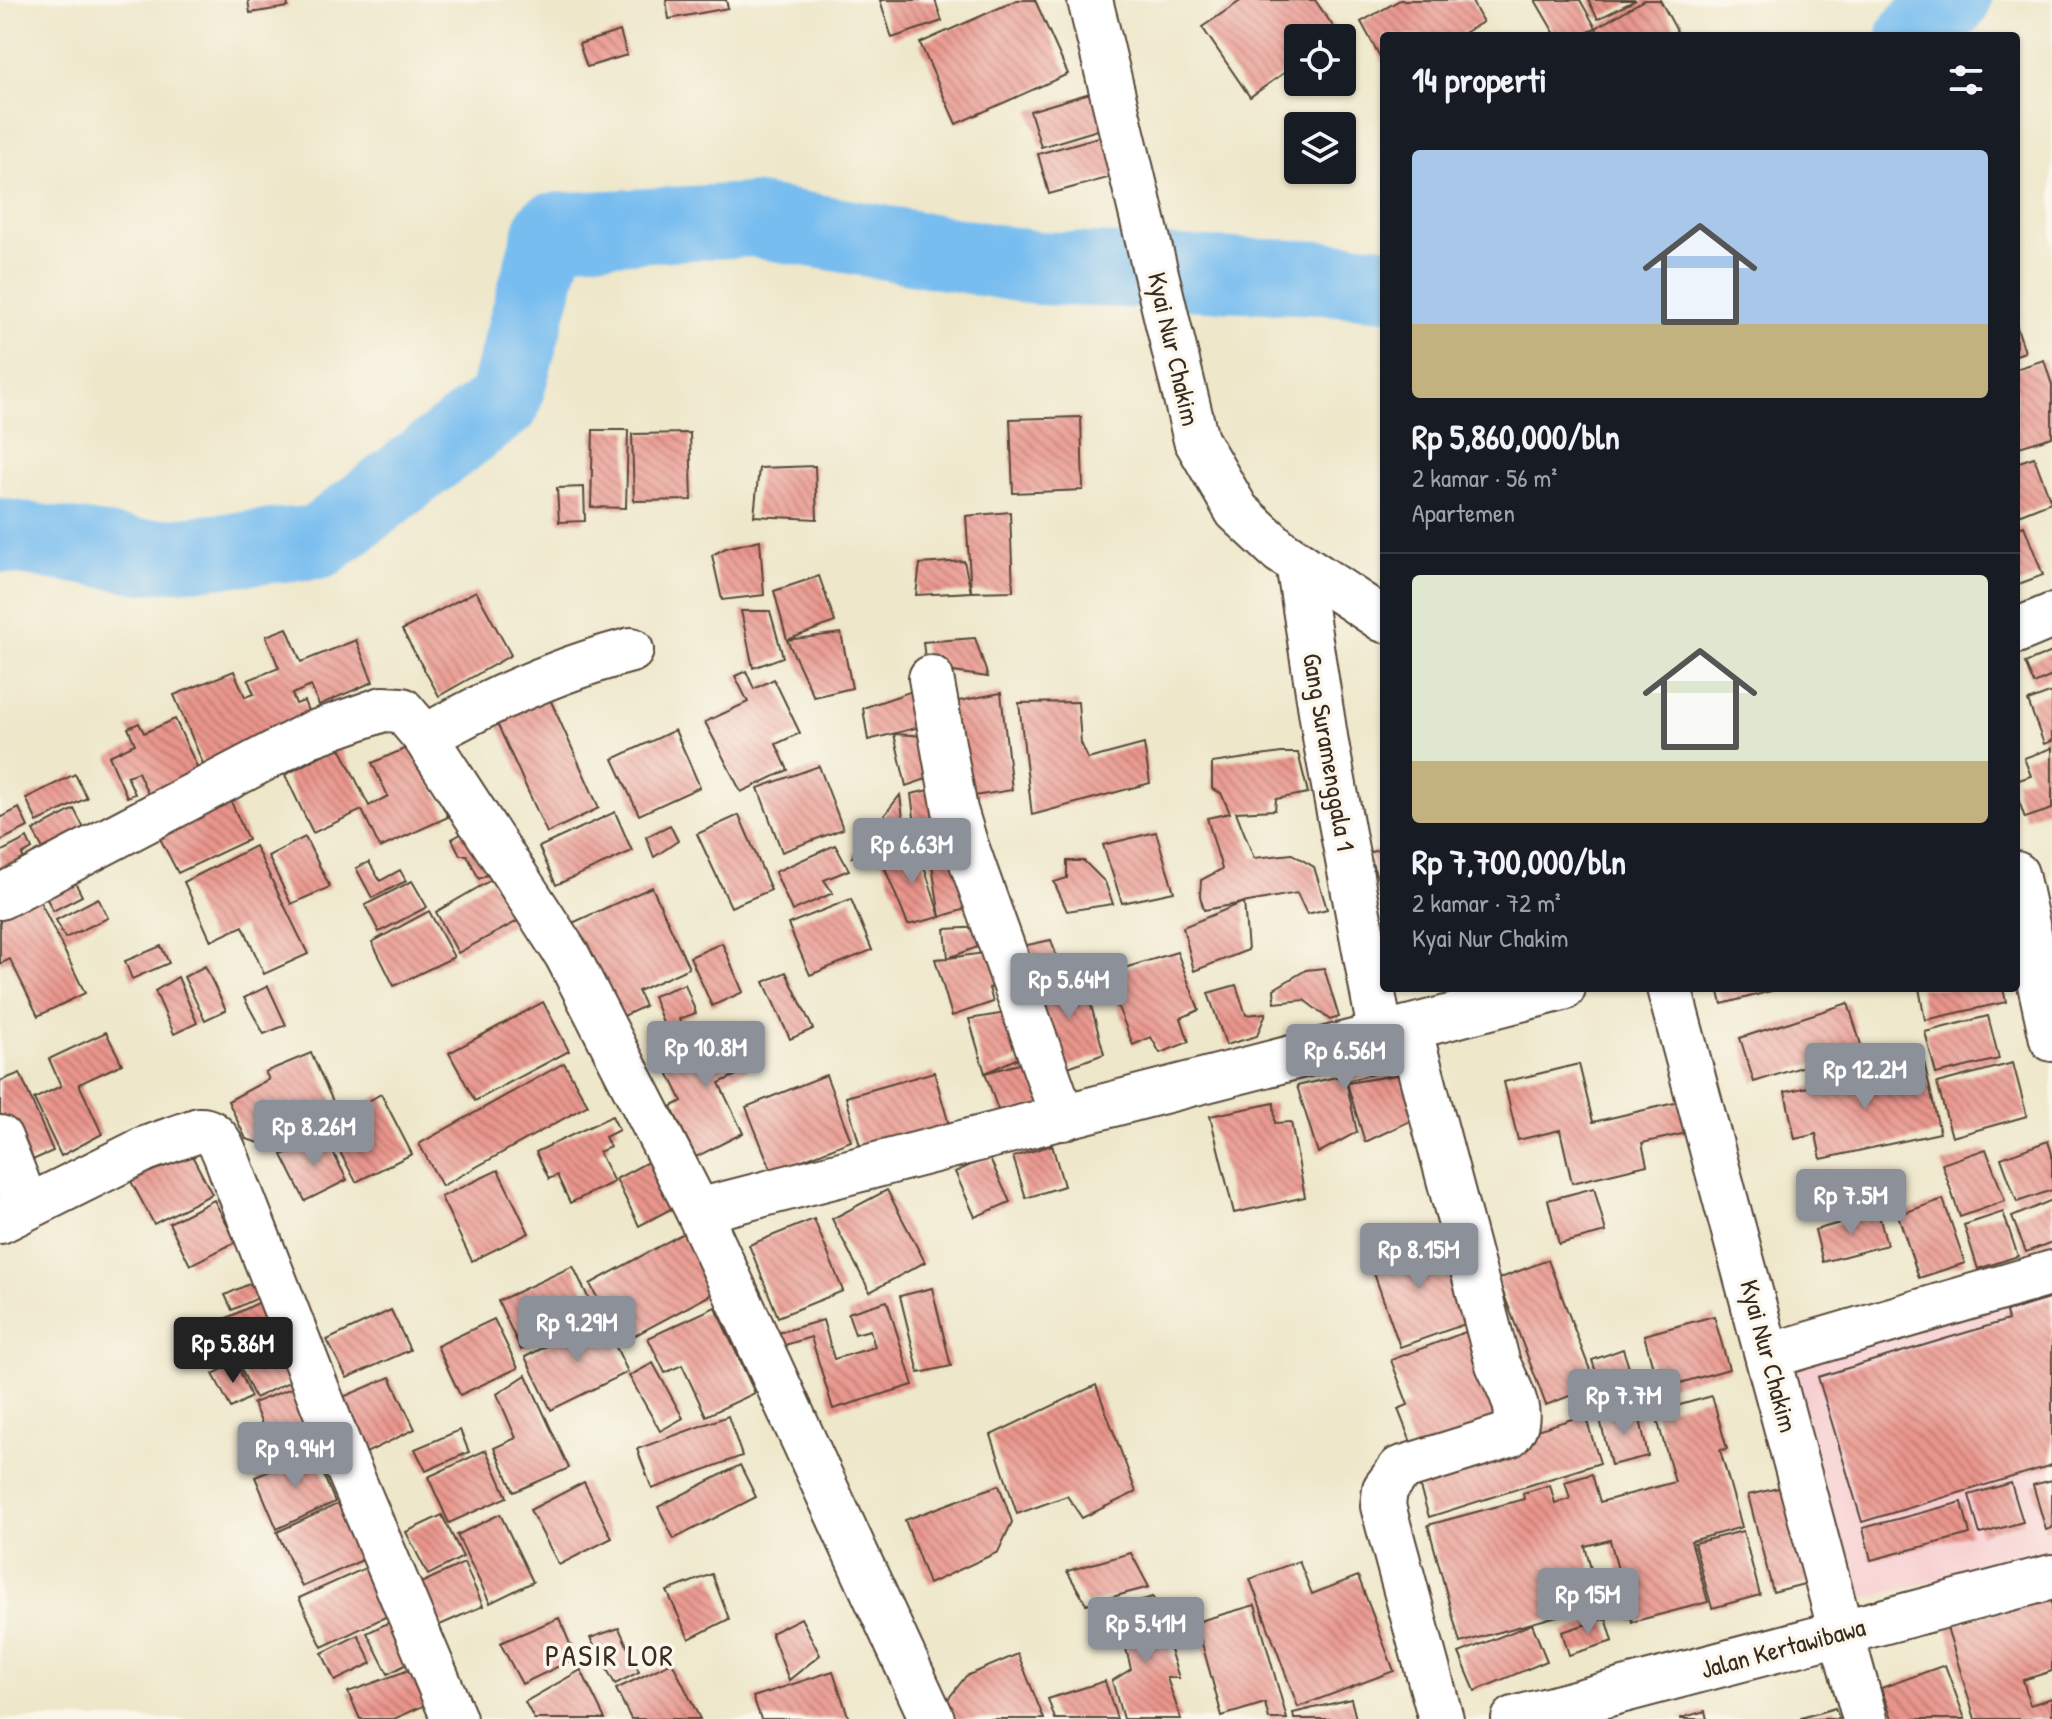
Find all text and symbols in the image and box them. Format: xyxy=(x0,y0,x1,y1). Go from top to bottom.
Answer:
map controls xyxy=(1284,24,1356,184)
button: locate xyxy=(1284,24,1356,96)
text: 14 properti xyxy=(1412,57,1547,103)
icon: filters xyxy=(1944,58,1988,102)
button: layers xyxy=(1284,112,1356,184)
icon: home xyxy=(1628,202,1772,346)
street label: Kyai Nur Chakim xyxy=(1140,269,1209,429)
text: Rp 5,860,000/bln xyxy=(1412,414,1620,460)
text: 2 kamar · 56 m² xyxy=(1412,460,1557,495)
text: Apartemen xyxy=(1412,495,1515,530)
icon: home xyxy=(1628,627,1772,771)
street label: Gang Suramenggala 1 xyxy=(1295,650,1364,854)
pin: Rp 6.63M xyxy=(829,818,995,886)
text: Rp 6.63M xyxy=(871,826,953,861)
text: Rp 7,700,000/bln xyxy=(1412,839,1626,885)
text: 2 kamar · 72 m² xyxy=(1412,885,1561,920)
text: Kyai Nur Chakim xyxy=(1412,920,1568,955)
pin: Rp 5.64M xyxy=(986,953,1152,1021)
text: Rp 5.64M xyxy=(1028,961,1110,996)
pin: Rp 10.8M xyxy=(623,1021,789,1089)
pin: Rp 6.56M xyxy=(1262,1024,1428,1092)
text: Rp 10.8M xyxy=(665,1029,747,1064)
text: Rp 6.56M xyxy=(1304,1032,1386,1067)
pin: Rp 12.2M xyxy=(1782,1043,1948,1111)
text: Rp 12.2M xyxy=(1823,1051,1907,1086)
pin: Rp 8.26M xyxy=(231,1100,397,1168)
text: Rp 8.26M xyxy=(272,1108,356,1143)
pin: Rp 7.5M xyxy=(1777,1169,1925,1237)
text: Rp 7.5M xyxy=(1814,1177,1888,1212)
pin: Rp 8.15M xyxy=(1336,1223,1502,1291)
text: Rp 8.15M xyxy=(1378,1231,1460,1266)
street label: Kyai Nur Chakim xyxy=(1732,1276,1807,1436)
pin: Rp 9.29M xyxy=(494,1296,660,1364)
text: Rp 9.29M xyxy=(536,1304,618,1339)
pin: Rp 5.86M xyxy=(150,1317,316,1385)
text: Rp 5.86M xyxy=(192,1325,274,1360)
pin: Rp 7.7M xyxy=(1550,1369,1698,1437)
text: Rp 7.7M xyxy=(1586,1377,1662,1412)
pin: Rp 9.94M xyxy=(212,1422,378,1490)
text: Rp 9.94M xyxy=(256,1430,334,1465)
pin: Rp 15M xyxy=(1523,1568,1653,1636)
text: Rp 15M xyxy=(1556,1576,1620,1611)
pin: Rp 5.41M xyxy=(1063,1597,1229,1665)
text: Rp 5.41M xyxy=(1106,1605,1186,1640)
street label: Jalan Kertawibawa xyxy=(1697,1609,1869,1686)
district label: PASIR LOR xyxy=(545,1635,675,1675)

